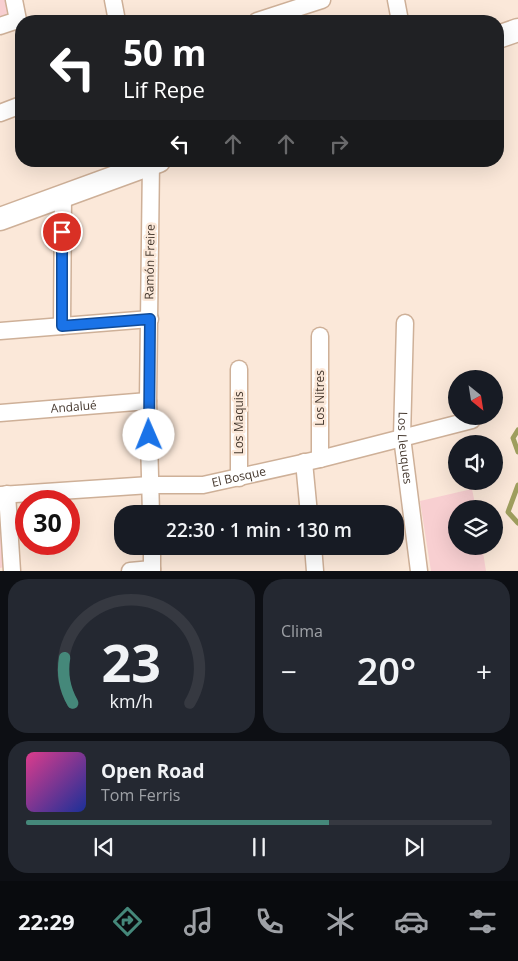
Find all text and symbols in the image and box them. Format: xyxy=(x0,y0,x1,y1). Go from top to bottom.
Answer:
text: 50 m xyxy=(123,29,206,76)
icon: left xyxy=(40,35,105,100)
text: Lif Repe xyxy=(123,74,205,104)
icon: left xyxy=(166,130,194,158)
icon: ahead xyxy=(219,130,247,158)
icon: ahead xyxy=(272,130,300,158)
icon: right xyxy=(325,130,353,158)
pin xyxy=(41,211,83,253)
icon: arrive xyxy=(48,218,76,246)
street label: Ramón Freire xyxy=(140,224,159,300)
street label: Los Nitres xyxy=(311,370,328,426)
north arrow xyxy=(448,370,502,425)
map controls xyxy=(448,370,503,555)
street label: Los Maquis xyxy=(230,391,247,455)
street label: Andalué xyxy=(50,396,98,417)
position arrow xyxy=(122,408,174,460)
street label: Los Lleuques xyxy=(394,411,417,485)
button: sound xyxy=(448,435,503,490)
street label: El Bosque xyxy=(210,462,268,491)
speed limit sign: 30 xyxy=(15,490,80,555)
button: layers xyxy=(448,500,503,555)
text: 22:30 · 1 min · 130 m xyxy=(166,517,352,543)
text: Clima xyxy=(281,620,323,642)
text: 23 xyxy=(102,626,161,697)
text: 20° xyxy=(357,644,416,696)
text: − xyxy=(281,652,297,690)
text: + xyxy=(476,652,492,690)
text: km/h xyxy=(110,689,153,713)
text: Open Road xyxy=(101,758,205,784)
text: Tom Ferris xyxy=(101,784,180,806)
icon: previous xyxy=(90,833,118,861)
icon: pause xyxy=(245,833,273,861)
icon: next xyxy=(400,833,428,861)
icon: directions xyxy=(110,904,145,939)
icon: music xyxy=(181,904,216,939)
icon: phone xyxy=(252,904,287,939)
icon: climate xyxy=(323,904,358,939)
icon: car xyxy=(394,904,429,939)
icon: filters xyxy=(465,904,500,939)
text: 22:29 xyxy=(18,906,75,936)

